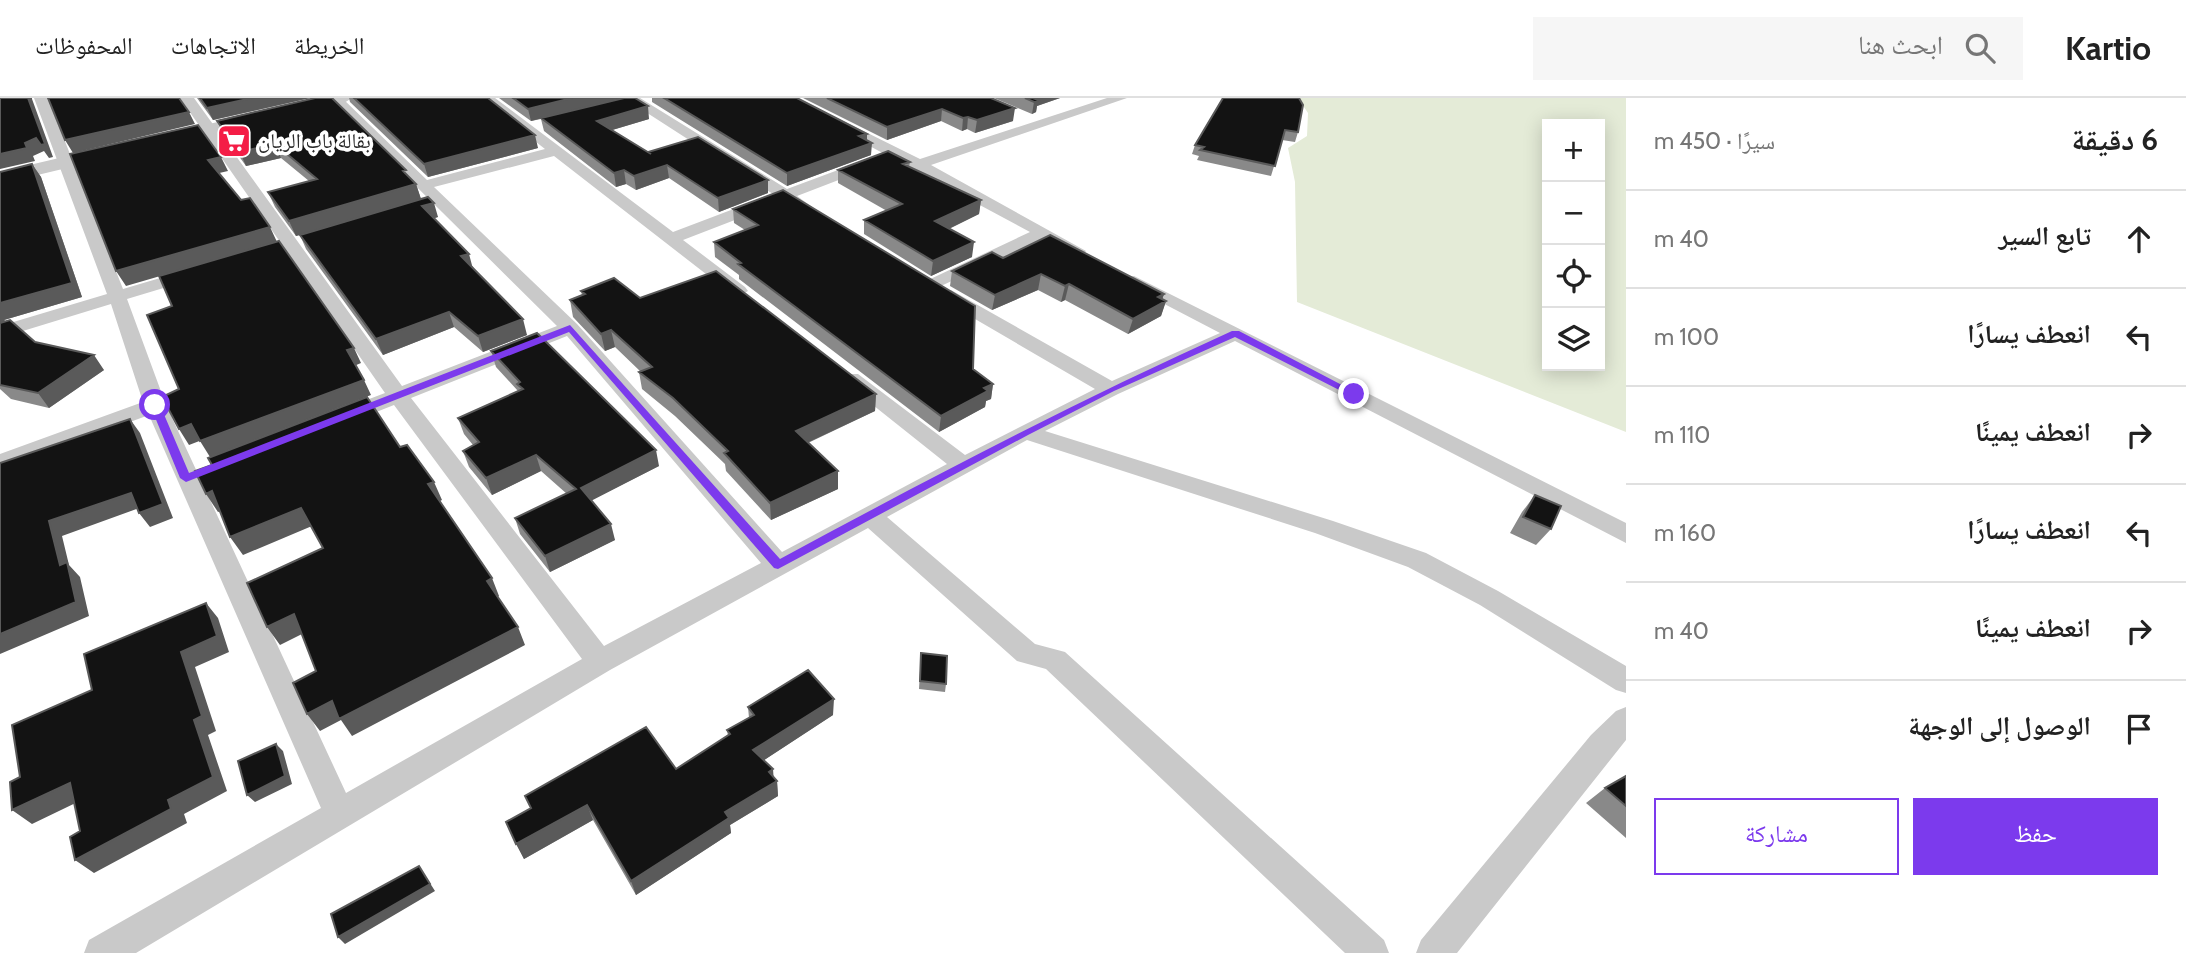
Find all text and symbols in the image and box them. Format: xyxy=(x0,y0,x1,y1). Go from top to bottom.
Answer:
search box xyxy=(1533,17,2023,80)
text: Kartio xyxy=(2065,28,2151,68)
text: ابحث هنا xyxy=(1858,29,1943,61)
icon: search xyxy=(1961,29,1999,67)
text: المحفوظات xyxy=(35,31,133,60)
text: الاتجاهات xyxy=(171,31,256,60)
text: الخريطة xyxy=(294,31,365,60)
map controls xyxy=(1542,119,1605,371)
button: + xyxy=(1542,119,1605,182)
text: 6 دقيقة xyxy=(2071,121,2158,158)
supermarket icon: بقالة باب الريان xyxy=(215,122,253,160)
text: سيرًا · 450 m xyxy=(1654,127,1775,155)
place label: بقالة باب الريان xyxy=(258,128,371,153)
button: − xyxy=(1542,182,1605,245)
text: تابع السير xyxy=(1998,220,2091,252)
icon: ahead xyxy=(2120,220,2158,258)
text: 40 m xyxy=(1654,225,1709,253)
button: locate xyxy=(1542,245,1605,308)
button: layers xyxy=(1542,308,1605,371)
text: انعطف يسارًا xyxy=(1967,318,2091,350)
icon: left xyxy=(2120,318,2158,356)
text: 100 m xyxy=(1654,323,1719,351)
route end xyxy=(1338,378,1369,409)
route start xyxy=(139,389,170,420)
text: انعطف يمينًا xyxy=(1975,416,2091,448)
icon: right xyxy=(2120,416,2158,454)
text: 110 m xyxy=(1654,421,1710,449)
text: انعطف يسارًا xyxy=(1967,514,2091,546)
icon: left xyxy=(2120,514,2158,552)
text: 160 m xyxy=(1654,519,1716,547)
text: انعطف يمينًا xyxy=(1975,612,2091,644)
icon: right xyxy=(2120,612,2158,650)
text: 40 m xyxy=(1654,617,1709,645)
text: الوصول إلى الوجهة xyxy=(1908,710,2091,742)
icon: arrive xyxy=(2120,710,2158,748)
button: مشاركة xyxy=(1654,798,1899,875)
button: حفظ xyxy=(1913,798,2158,875)

